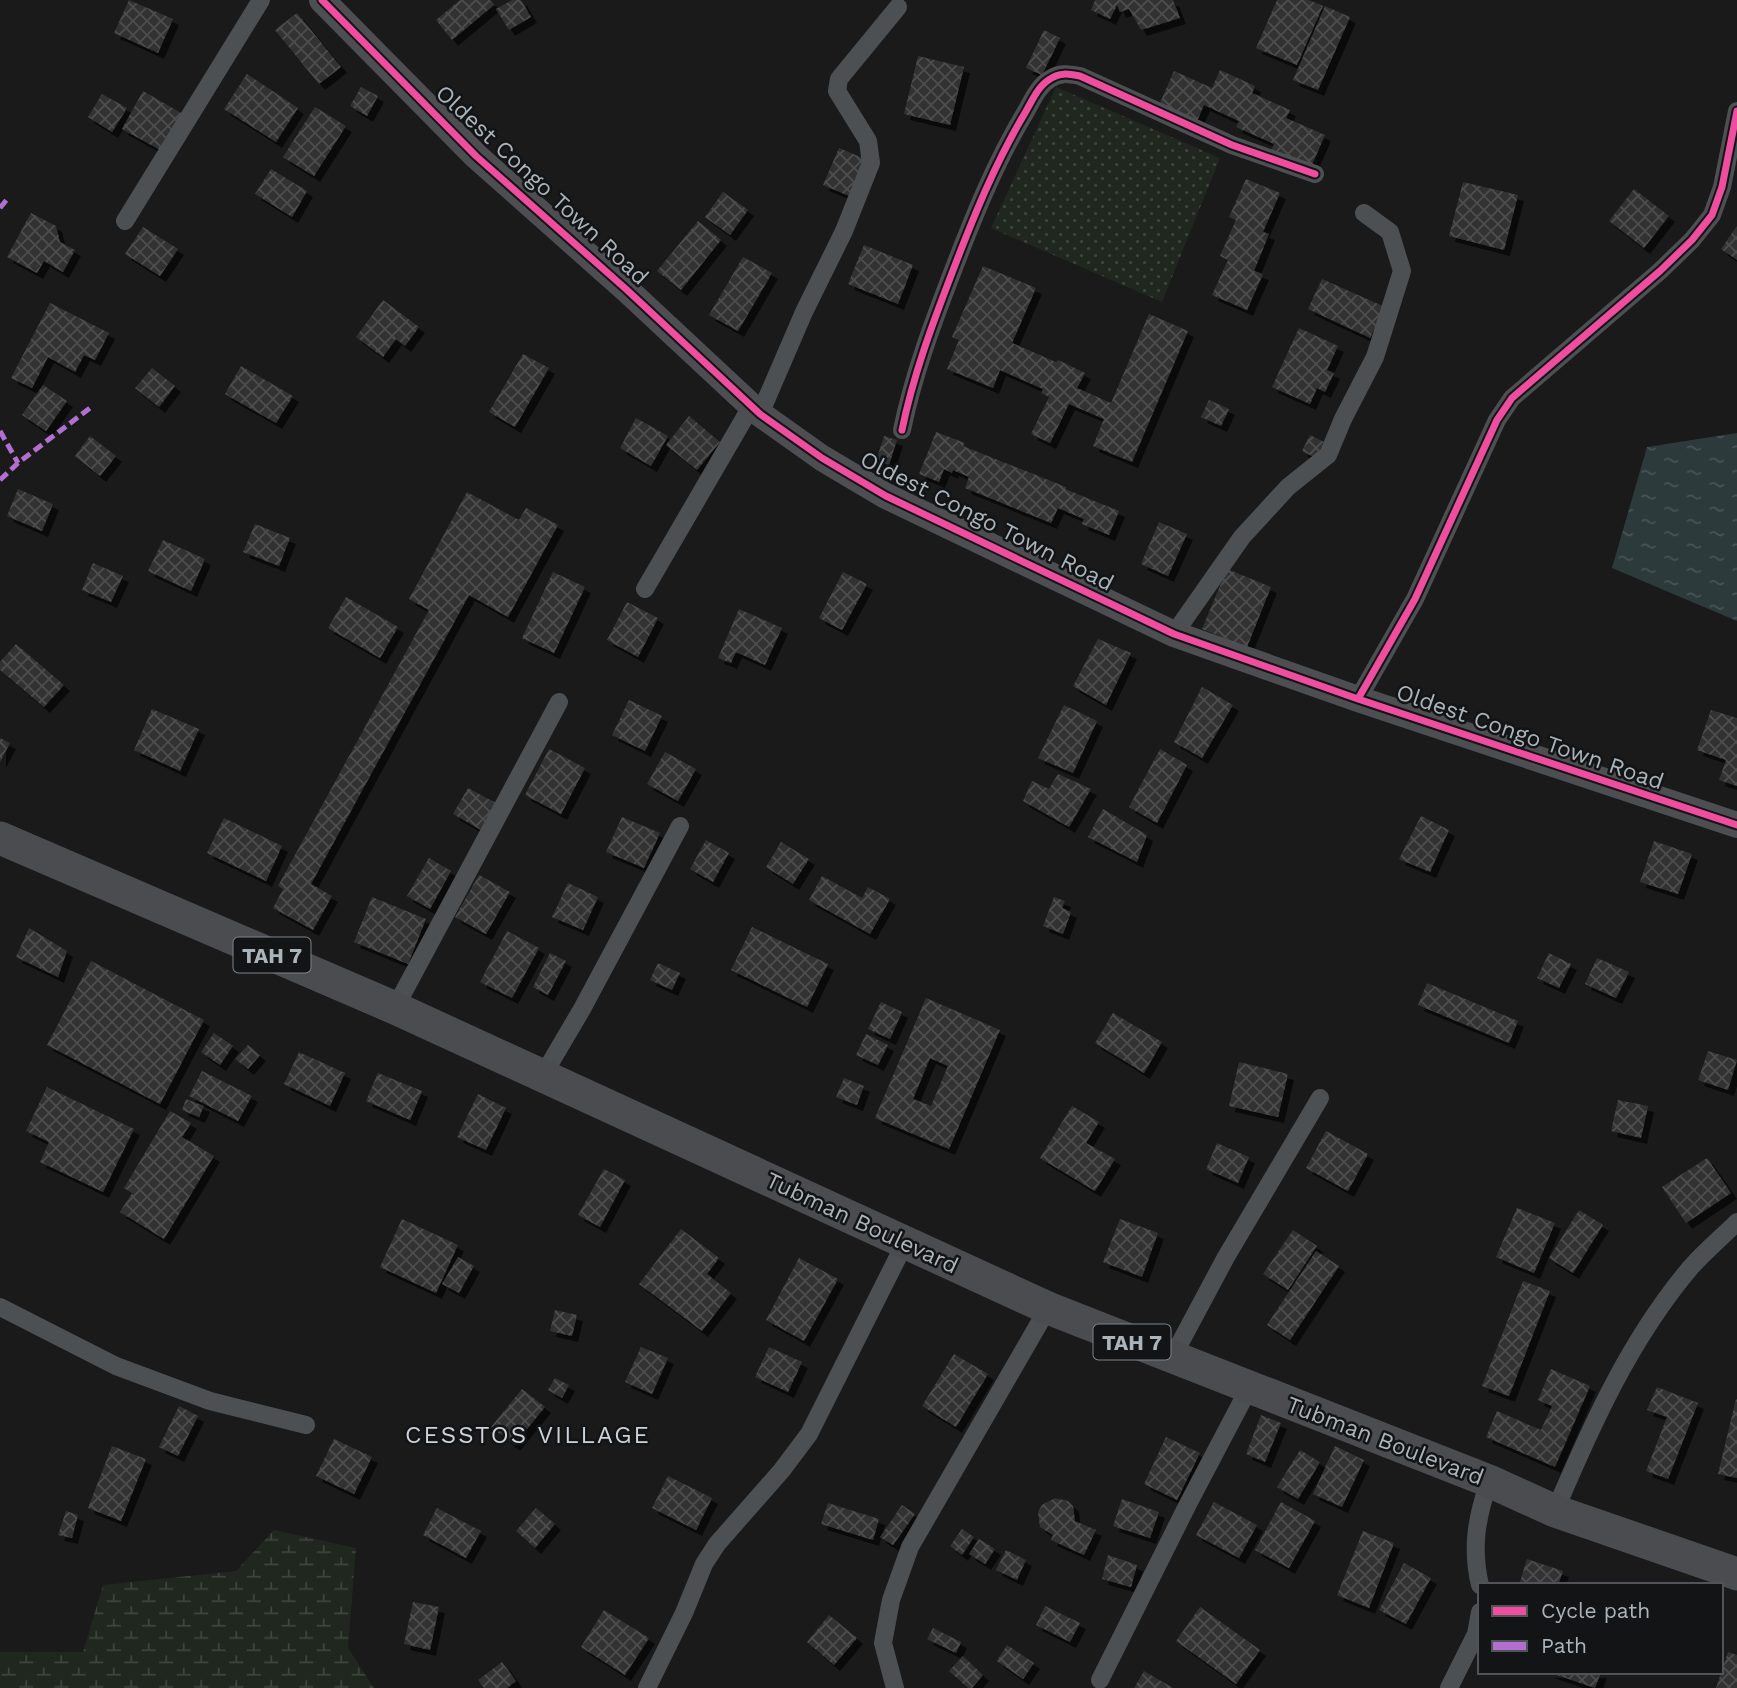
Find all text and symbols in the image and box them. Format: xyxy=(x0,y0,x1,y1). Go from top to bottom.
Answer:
street label: Oldest Congo Town Road xyxy=(430,79,654,291)
street label: Oldest Congo Town Road xyxy=(856,445,1118,597)
street label: Oldest Congo Town Road xyxy=(1393,679,1667,795)
road number: TAH 7 xyxy=(233,937,310,972)
street label: Tubman Boulevard xyxy=(762,1167,962,1279)
road number: TAH 7 xyxy=(1094,1324,1170,1360)
street label: Tubman Boulevard xyxy=(1283,1391,1487,1491)
district label: CESSTOS VILLAGE xyxy=(405,1421,651,1449)
legend xyxy=(1478,1583,1723,1674)
text: Cycle path xyxy=(1541,1598,1650,1623)
text: Path xyxy=(1541,1633,1587,1658)

